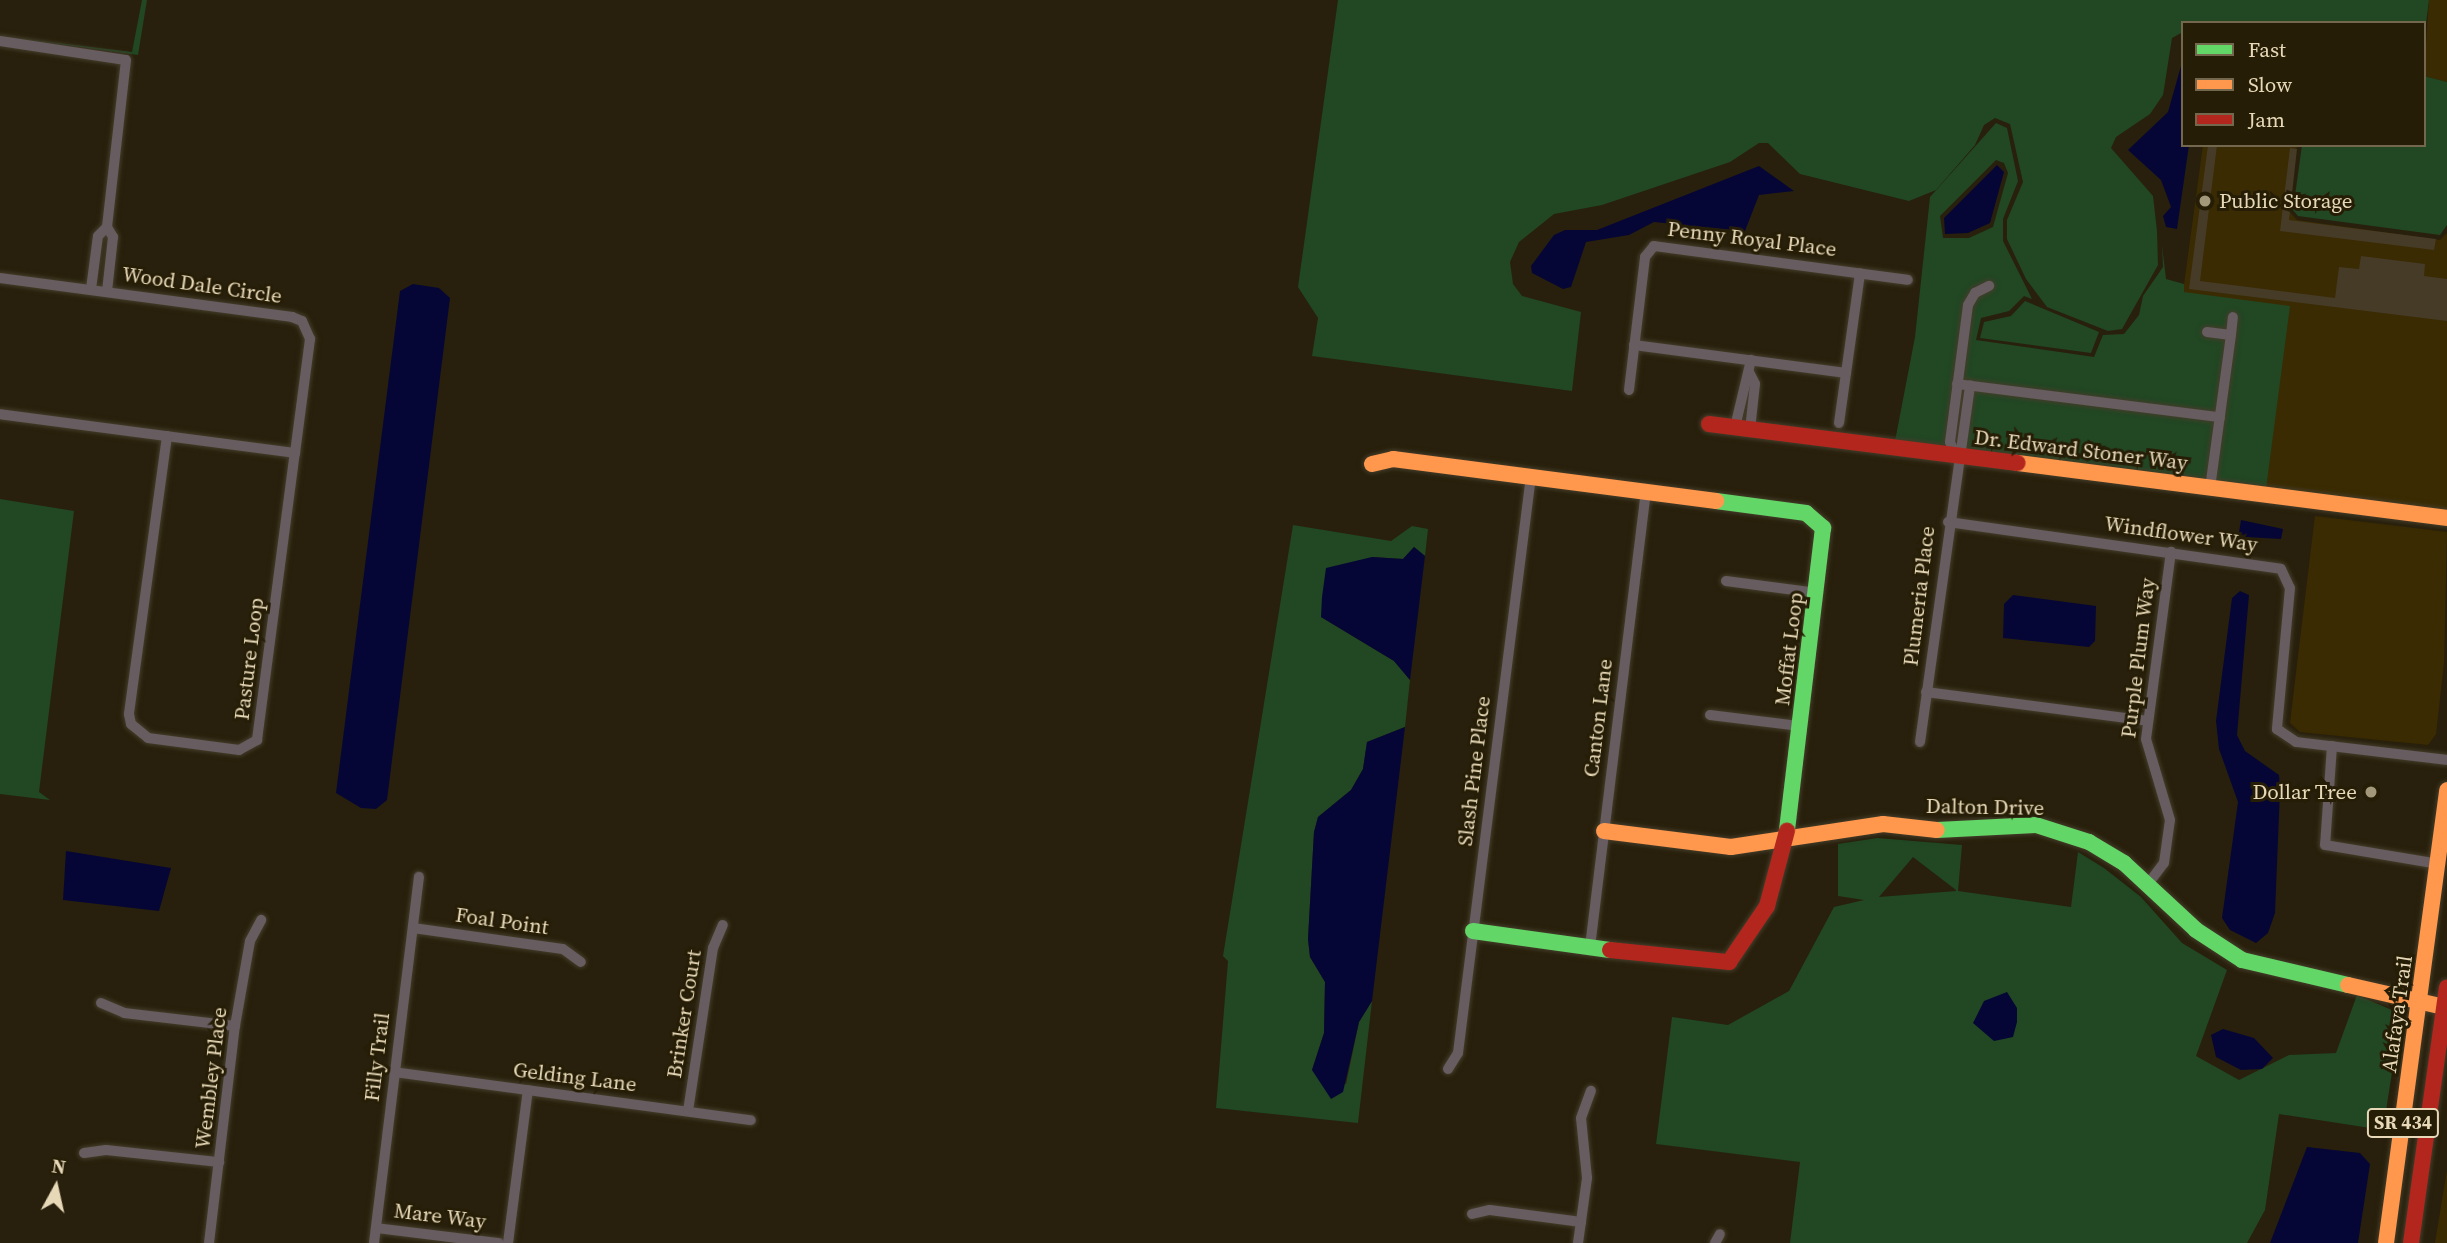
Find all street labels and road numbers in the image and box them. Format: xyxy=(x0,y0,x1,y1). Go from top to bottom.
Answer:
street label: Penny Royal Place xyxy=(1666,216,1838,262)
street label: Wood Dale Circle xyxy=(120,261,284,309)
street label: Dr. Edward Stoner Way xyxy=(1973,424,2189,476)
street label: Windflower Way xyxy=(2102,511,2260,557)
street label: Plumeria Place xyxy=(1898,524,1940,668)
street label: Purple Plum Way xyxy=(2116,576,2160,740)
street label: Moffat Loop xyxy=(1770,591,1808,707)
street label: Pasture Loop xyxy=(229,596,269,722)
street label: Canton Lane xyxy=(1578,657,1618,779)
street label: Slash Pine Place xyxy=(1452,695,1496,847)
street label: Dalton Drive xyxy=(1926,793,2044,821)
street label: Foal Point xyxy=(454,902,550,940)
street label: Brinker Court xyxy=(661,948,707,1080)
street label: Alafaya Trail xyxy=(2376,954,2418,1074)
street label: Wembley Place xyxy=(190,1006,232,1150)
street label: Filly Trail xyxy=(359,1011,395,1103)
street label: Gelding Lane xyxy=(512,1057,638,1097)
road number: SR 434 xyxy=(2366,1107,2440,1138)
street label: Mare Way xyxy=(392,1198,488,1234)

